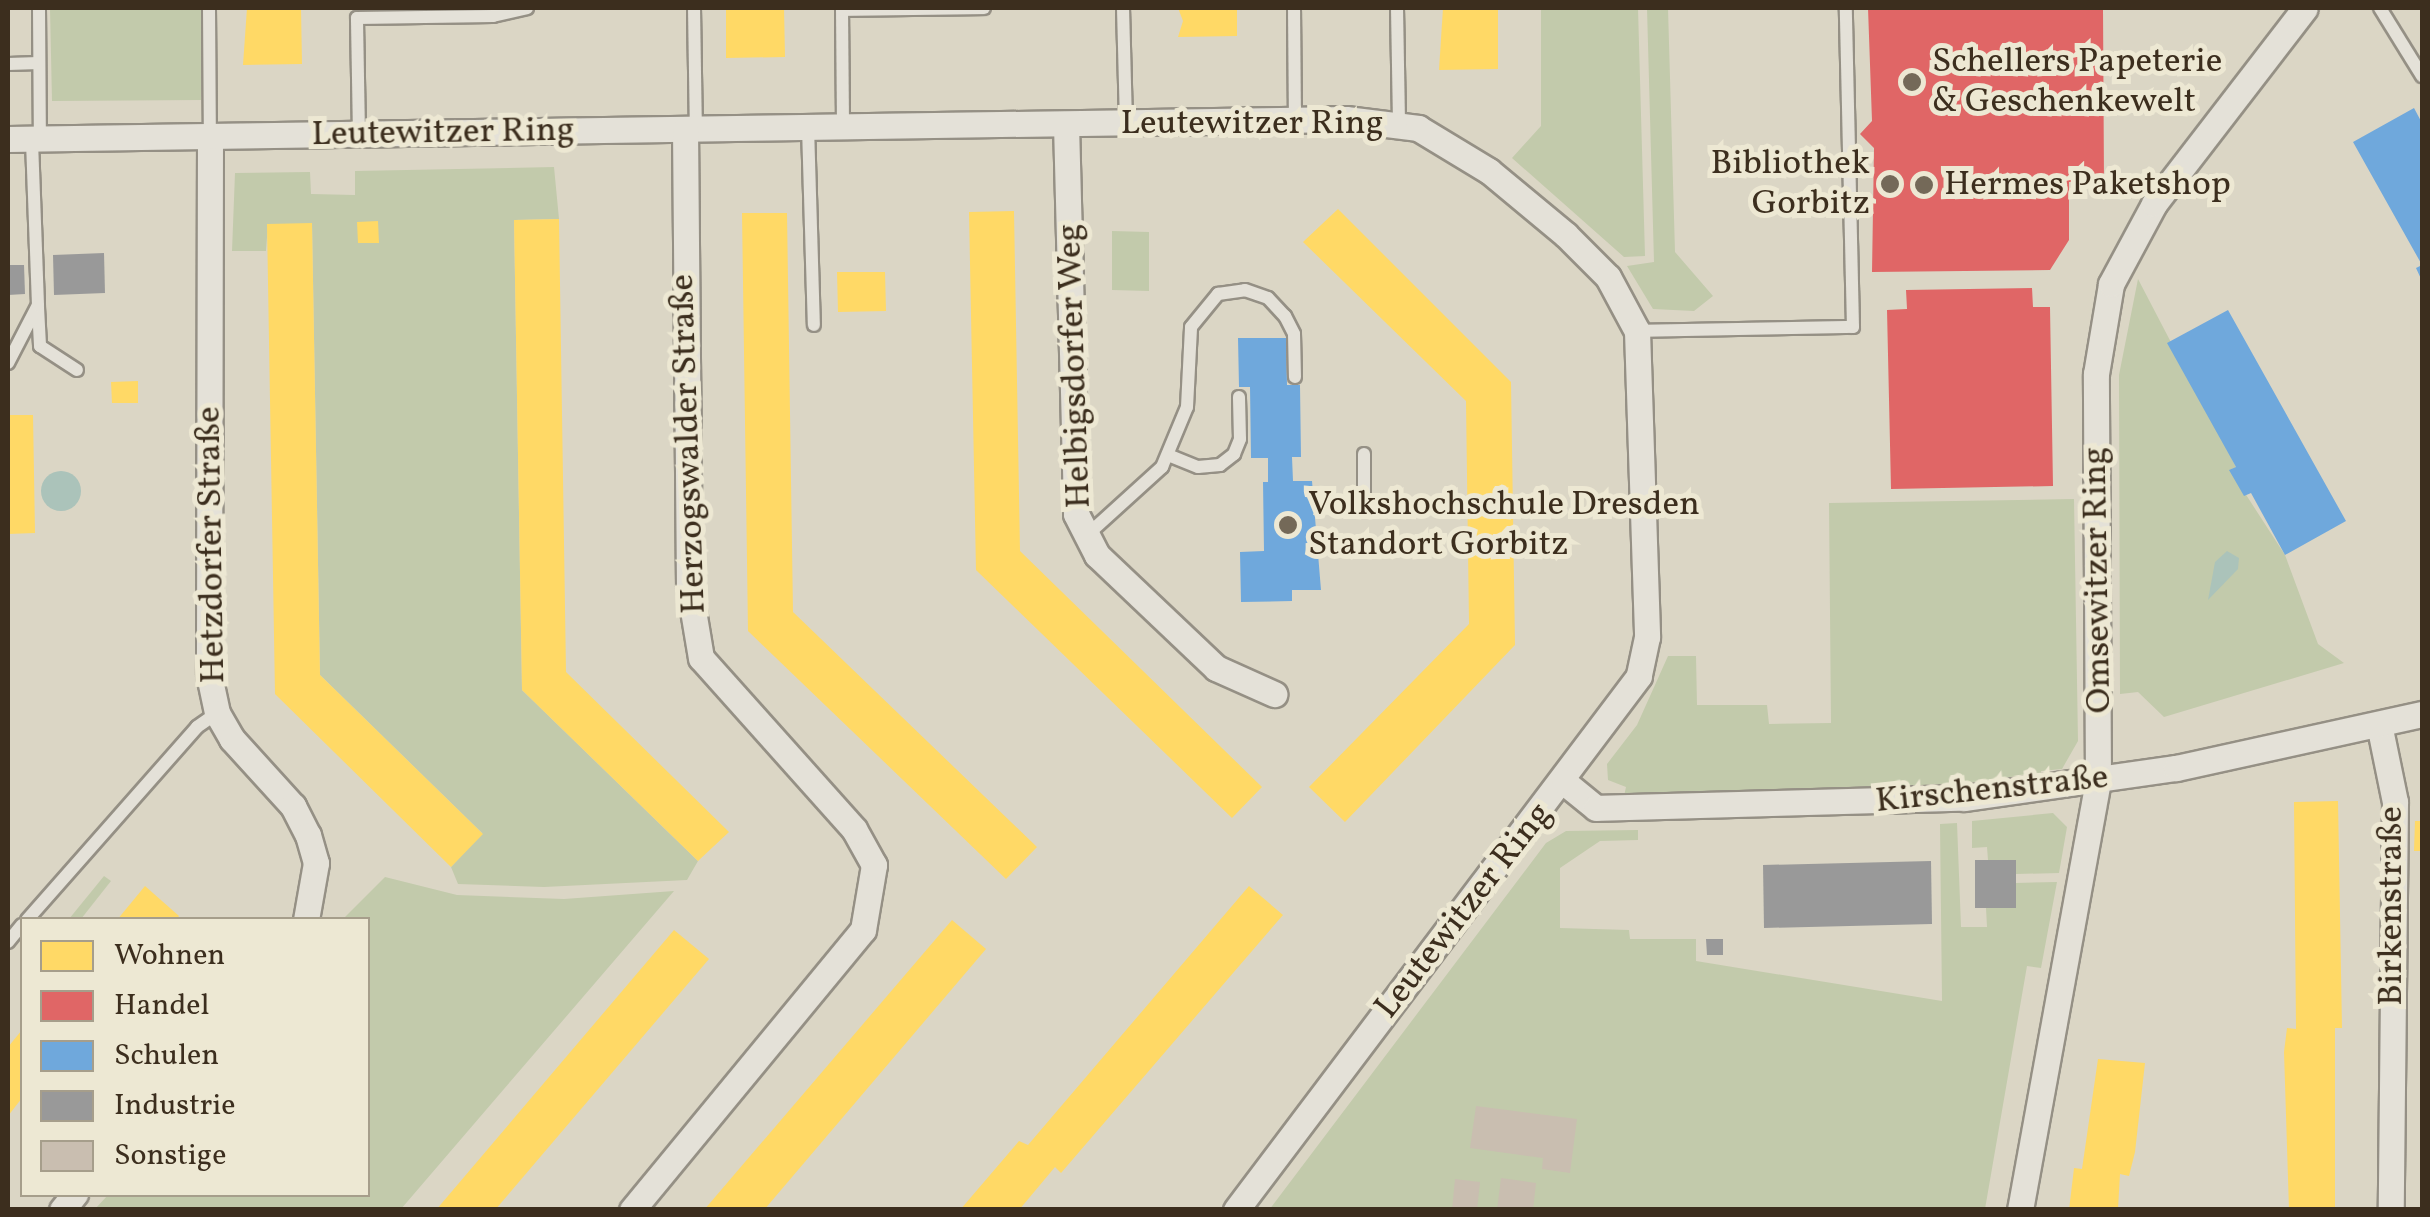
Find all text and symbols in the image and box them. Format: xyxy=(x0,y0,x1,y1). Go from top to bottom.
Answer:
place label: Schellers Papeterie & Geschenkewelt xyxy=(1932,41,2222,123)
marker: Schellers Papeterie & Geschenkewelt xyxy=(1901,71,1923,93)
street label: Leutewitzer Ring xyxy=(1120,103,1384,145)
street label: Leutewitzer Ring xyxy=(311,110,575,156)
place label: Bibliothek Gorbitz xyxy=(1710,143,1870,225)
place label: Hermes Paketshop xyxy=(1944,164,2231,206)
marker: Bibliothek Gorbitz xyxy=(1879,173,1901,195)
marker: Hermes Paketshop xyxy=(1913,174,1935,196)
street label: Helbigsdorfer Weg xyxy=(1049,222,1101,510)
street label: Herzogswalder Straße xyxy=(662,273,716,615)
street label: Hetzdorfer Straße xyxy=(189,406,235,684)
street label: Omsewitzer Ring xyxy=(2075,446,2121,714)
place label: Volkshochschule Dresden Standort Gorbitz xyxy=(1308,484,1700,566)
marker: Volkshochschule Dresden Standort Gorbitz xyxy=(1277,514,1299,536)
street label: Kirschenstraße xyxy=(1873,757,2111,823)
street label: Leutewitzer Ring xyxy=(1366,794,1562,1028)
street label: Birkenstraße xyxy=(2371,806,2413,1006)
legend xyxy=(20,917,370,1197)
text: Wohnen xyxy=(114,935,225,977)
text: Handel xyxy=(114,985,210,1027)
text: Schulen xyxy=(114,1035,219,1077)
text: Industrie xyxy=(114,1085,236,1127)
text: Sonstige xyxy=(114,1135,226,1177)

